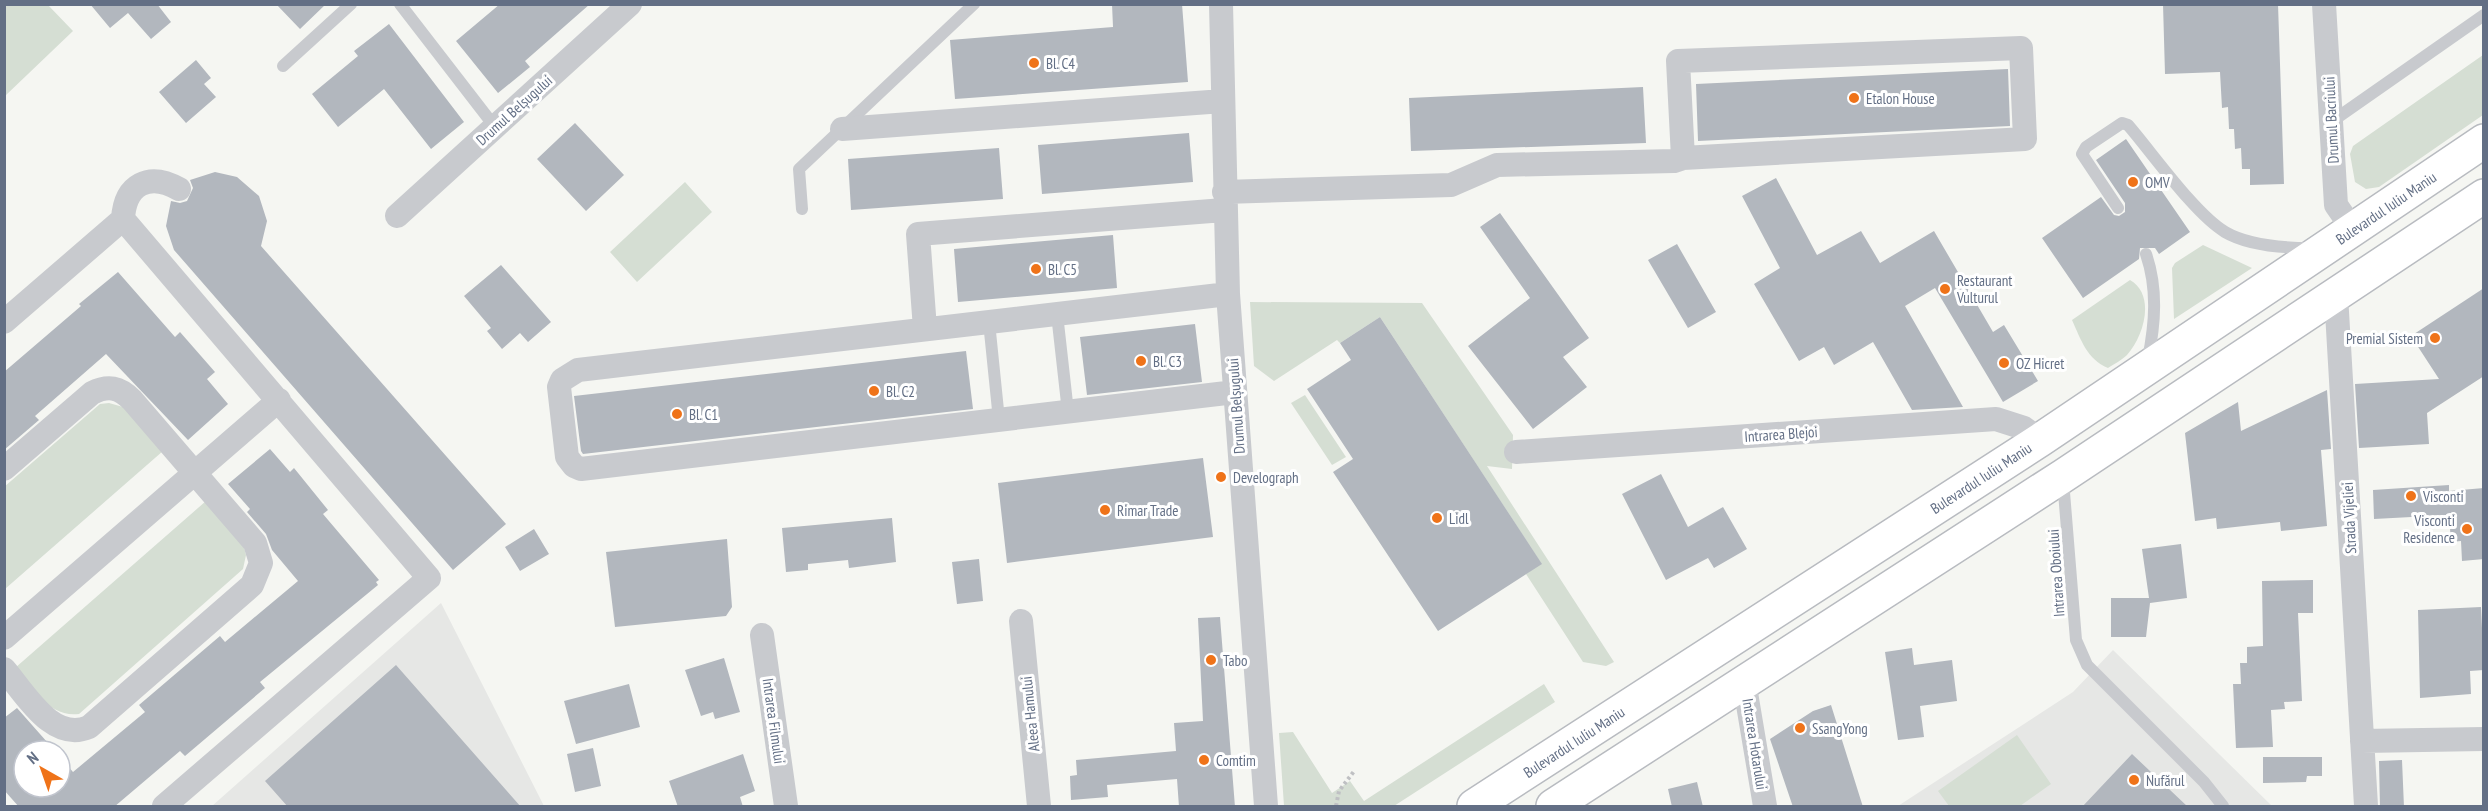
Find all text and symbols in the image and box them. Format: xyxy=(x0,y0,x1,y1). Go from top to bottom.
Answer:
place label: Bl. C4 xyxy=(1046,54,1075,73)
marker: Bl. C4 xyxy=(1027,56,1041,70)
street label: Drumul Belșugului xyxy=(472,71,556,149)
street label: Drumul Bacriului xyxy=(2319,76,2343,164)
place label: Etalon House xyxy=(1866,89,1935,108)
marker: Etalon House xyxy=(1847,91,1861,105)
street label: Bulevardul Iuliu Maniu xyxy=(2332,167,2440,249)
place label: OMV xyxy=(2145,173,2170,192)
marker: OMV xyxy=(2126,175,2140,189)
place label: Bl. C5 xyxy=(1048,260,1077,279)
marker: Bl. C5 xyxy=(1029,262,1043,276)
place label: Restaurant Vulturul xyxy=(1956,271,2012,307)
marker: Restaurant Vulturul xyxy=(1938,282,1952,296)
place label: Premial Sistem xyxy=(2346,329,2423,348)
marker: Premial Sistem xyxy=(2428,331,2442,345)
place label: Bl. C3 xyxy=(1153,352,1182,371)
marker: Bl. C3 xyxy=(1134,354,1148,368)
place label: OZ Hicret xyxy=(2016,354,2064,373)
marker: OZ Hicret xyxy=(1997,356,2011,370)
street label: Drumul Belșugului xyxy=(1223,357,1249,455)
place label: Bl. C2 xyxy=(886,382,915,401)
marker: Bl. C2 xyxy=(867,384,881,398)
place label: Bl. C1 xyxy=(689,405,718,424)
marker: Bl. C1 xyxy=(670,407,684,421)
street label: Intrarea Blejoi xyxy=(1744,422,1818,446)
street label: Bulevardul Iuliu Maniu xyxy=(1927,438,2035,518)
place label: Develograph xyxy=(1233,468,1299,487)
marker: Develograph xyxy=(1214,470,1228,484)
street label: Strada Vijeliei xyxy=(2338,482,2360,554)
place label: Visconti xyxy=(2422,487,2464,506)
marker: Visconti xyxy=(2404,489,2418,503)
place label: Rimar Trade xyxy=(1117,501,1178,520)
marker: Rimar Trade xyxy=(1098,503,1112,517)
place label: Lidl xyxy=(1449,509,1469,528)
marker: Lidl xyxy=(1430,511,1444,525)
place label: Visconti Residence xyxy=(2403,511,2455,547)
marker: Visconti Residence xyxy=(2460,522,2474,536)
street label: Intrarea Oboiului xyxy=(2043,528,2069,618)
place label: Tabo xyxy=(1223,651,1247,670)
marker: Tabo xyxy=(1204,653,1218,667)
street label: Aleea Hamului xyxy=(1017,675,1043,753)
street label: Intrarea Filmului xyxy=(759,677,789,765)
street label: Intrarea Hotarului xyxy=(1738,697,1772,791)
street label: Bulevardul Iuliu Maniu xyxy=(1520,702,1628,782)
place label: SsangYong xyxy=(1812,719,1868,738)
marker: SsangYong xyxy=(1793,721,1807,735)
north arrow xyxy=(12,739,72,799)
text: N xyxy=(23,747,42,768)
place label: Comtim xyxy=(1216,751,1256,770)
marker: Comtim xyxy=(1197,753,1211,767)
place label: Nufărul xyxy=(2146,771,2185,790)
marker: Nufărul xyxy=(2127,773,2141,787)

